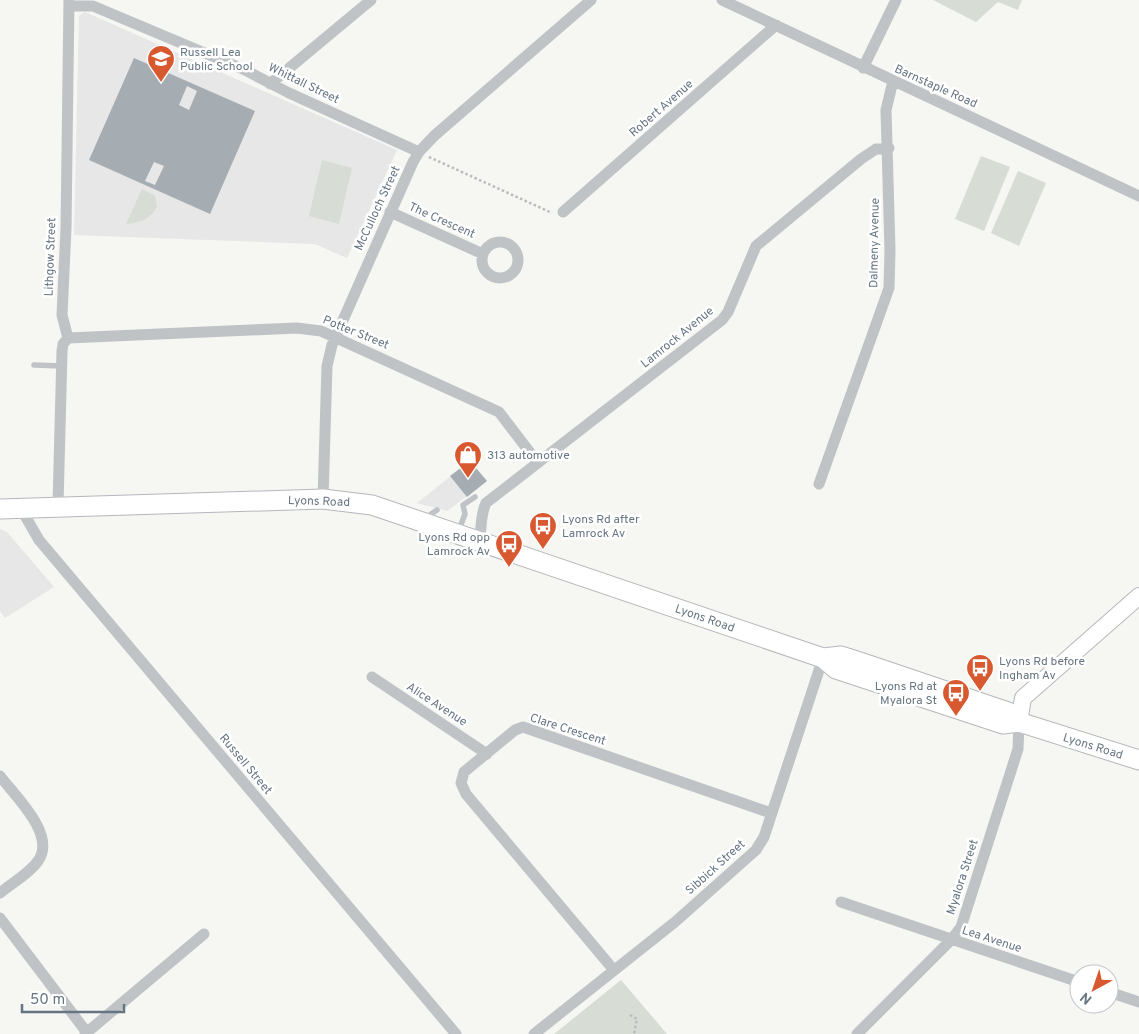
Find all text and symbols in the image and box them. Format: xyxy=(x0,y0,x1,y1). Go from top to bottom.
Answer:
school or university icon: Russell Lea Public School xyxy=(146,44,176,83)
place label: Russell Lea Public School xyxy=(180,45,253,75)
street label: Whittall Street xyxy=(265,60,342,108)
street label: Barnstaple Road xyxy=(892,61,980,112)
street label: Robert Avenue xyxy=(626,77,697,141)
street label: McCulloch Street xyxy=(351,163,405,253)
street label: Dalmeny Avenue xyxy=(866,198,884,288)
street label: The Crescent xyxy=(406,199,477,243)
street label: Lithgow Street xyxy=(42,217,60,297)
street label: Lamrock Avenue xyxy=(638,303,717,372)
street label: Potter Street xyxy=(320,312,391,353)
shop icon: 313 automotive xyxy=(453,440,483,479)
place label: 313 automotive xyxy=(487,448,570,464)
street label: Lyons Road xyxy=(288,493,350,511)
bus stop icon: Lyons Rd after Lamrock Av xyxy=(528,511,558,550)
place label: Lyons Rd after Lamrock Av xyxy=(562,512,640,542)
bus stop icon: Lyons Rd opp Lamrock Av xyxy=(494,529,524,568)
place label: Lyons Rd opp Lamrock Av xyxy=(418,530,490,560)
street label: Lyons Road xyxy=(673,601,737,637)
bus stop icon: Lyons Rd before Ingham Av xyxy=(965,653,995,692)
place label: Lyons Rd before Ingham Av xyxy=(999,654,1085,684)
bus stop icon: Lyons Rd at Myalora St xyxy=(941,678,971,717)
street label: Alice Avenue xyxy=(403,679,470,730)
place label: Lyons Rd at Myalora St xyxy=(875,679,937,709)
street label: Clare Crescent xyxy=(528,710,608,750)
street label: Lyons Road xyxy=(1061,730,1125,764)
street label: Russell Street xyxy=(215,731,275,798)
street label: Sibbick Street xyxy=(682,837,749,899)
street label: Myalora Street xyxy=(943,838,983,917)
street label: Lea Avenue xyxy=(960,923,1024,957)
north arrow xyxy=(1069,964,1119,1014)
scale bar xyxy=(22,982,125,1014)
text: N xyxy=(1077,988,1096,1008)
text: 50 m xyxy=(30,991,65,1010)

